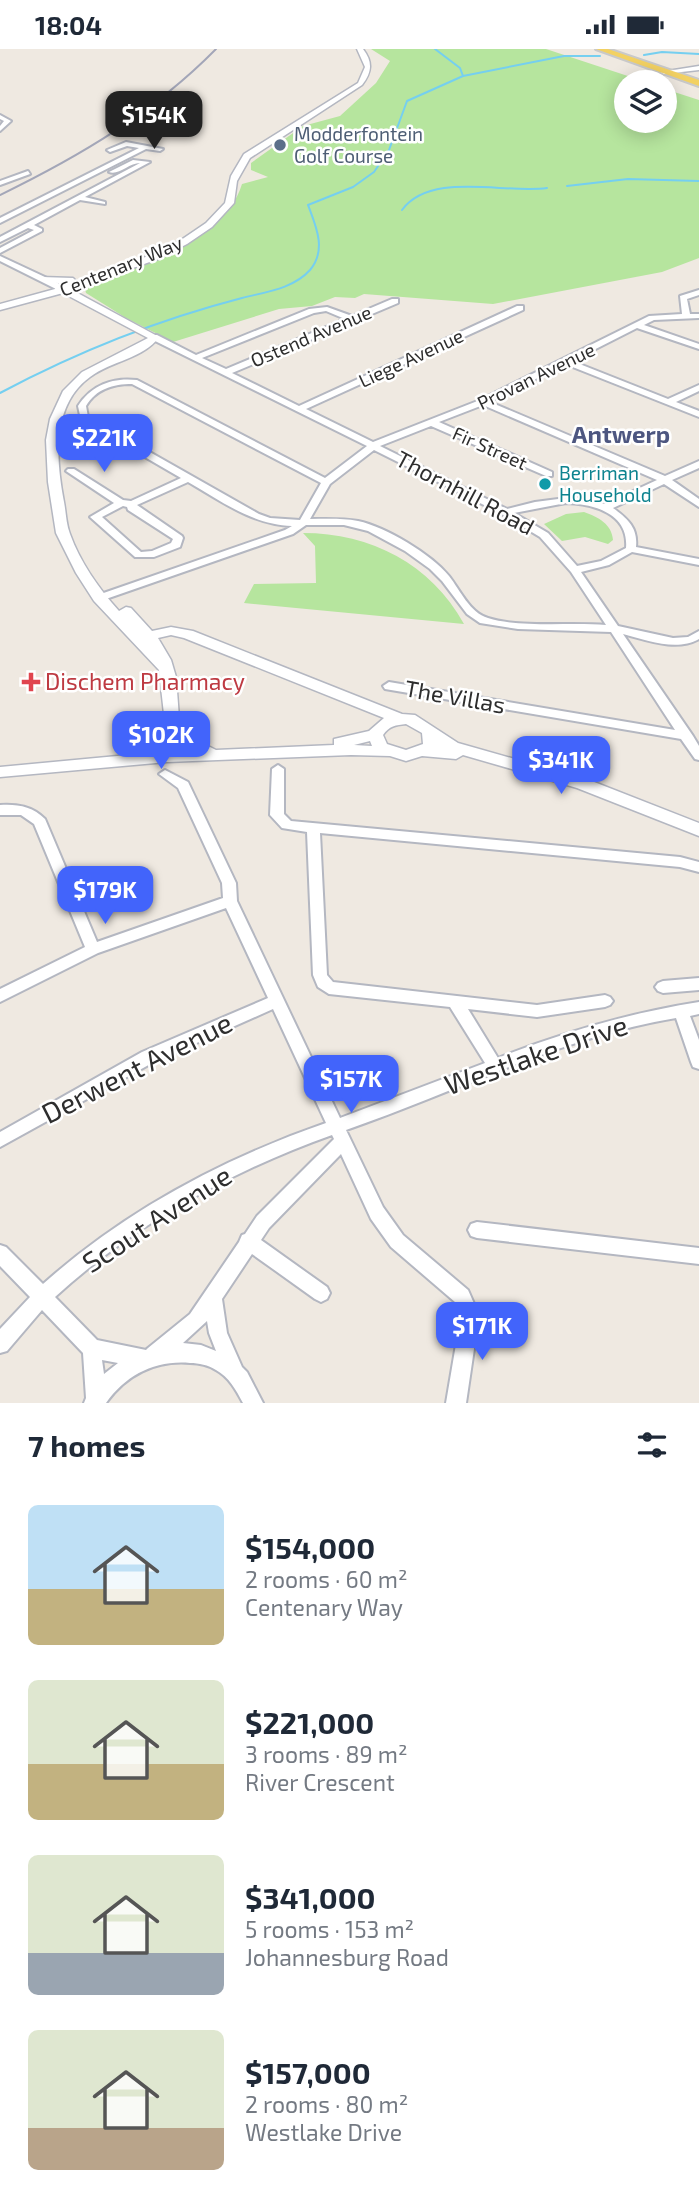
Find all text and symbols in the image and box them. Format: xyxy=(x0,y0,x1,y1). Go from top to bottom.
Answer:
text: 18:04 xyxy=(35,9,102,40)
map controls xyxy=(614,70,677,133)
button: layers xyxy=(614,70,677,133)
pin: $154K xyxy=(105,91,203,151)
text: $154K xyxy=(121,100,187,128)
place label: Modderfontein Golf Course xyxy=(294,122,423,167)
marker: Modderfontein Golf Course xyxy=(272,137,288,153)
street label: Centenary Way xyxy=(56,230,186,301)
street label: Ostend Avenue xyxy=(247,300,375,371)
street label: Liege Avenue xyxy=(355,323,467,392)
street label: Provan Avenue xyxy=(473,337,598,414)
pin: $221K xyxy=(55,415,153,474)
district label: Antwerp xyxy=(572,419,670,448)
street label: Fir Street xyxy=(449,421,531,474)
text: $221K xyxy=(72,423,136,451)
street label: Thornhill Road xyxy=(392,444,539,540)
place label: Berriman Household xyxy=(559,461,652,506)
marker: Berriman Household xyxy=(537,476,553,492)
place label: Dischem Pharmacy xyxy=(45,667,245,695)
street label: The Villas xyxy=(403,673,508,719)
marker: Dischem Pharmacy xyxy=(23,674,39,690)
pin: $102K xyxy=(112,711,210,771)
text: $102K xyxy=(128,720,194,748)
pin: $341K xyxy=(512,737,610,796)
text: $341K xyxy=(528,745,594,773)
pin: $179K xyxy=(56,867,154,926)
text: $179K xyxy=(73,875,137,903)
street label: Derwent Avenue xyxy=(36,1004,237,1130)
street label: Westlake Drive xyxy=(440,1007,632,1101)
pin: $157K xyxy=(302,1055,400,1115)
text: $157K xyxy=(320,1064,382,1092)
street label: Scout Avenue xyxy=(75,1157,237,1279)
pin: $171K xyxy=(433,1303,531,1362)
text: $171K xyxy=(452,1311,512,1339)
icon: filters xyxy=(633,1426,671,1464)
text: 7 homes xyxy=(28,1427,145,1463)
text: $154,000 xyxy=(245,1529,375,1565)
icon: home xyxy=(84,1533,168,1617)
text: 2 rooms · 60 m² xyxy=(245,1565,407,1593)
text: Centenary Way xyxy=(245,1593,403,1621)
text: $221,000 xyxy=(245,1704,374,1740)
icon: home xyxy=(84,1708,168,1792)
text: 3 rooms · 89 m² xyxy=(245,1740,407,1768)
text: River Crescent xyxy=(245,1768,395,1796)
text: $341,000 xyxy=(245,1879,376,1915)
icon: home xyxy=(84,1883,168,1967)
text: 5 rooms · 153 m² xyxy=(245,1915,414,1943)
text: Johannesburg Road xyxy=(245,1943,449,1971)
text: $157,000 xyxy=(245,2054,371,2090)
icon: home xyxy=(84,2058,168,2142)
text: 2 rooms · 80 m² xyxy=(245,2090,408,2118)
text: Westlake Drive xyxy=(245,2118,402,2146)

